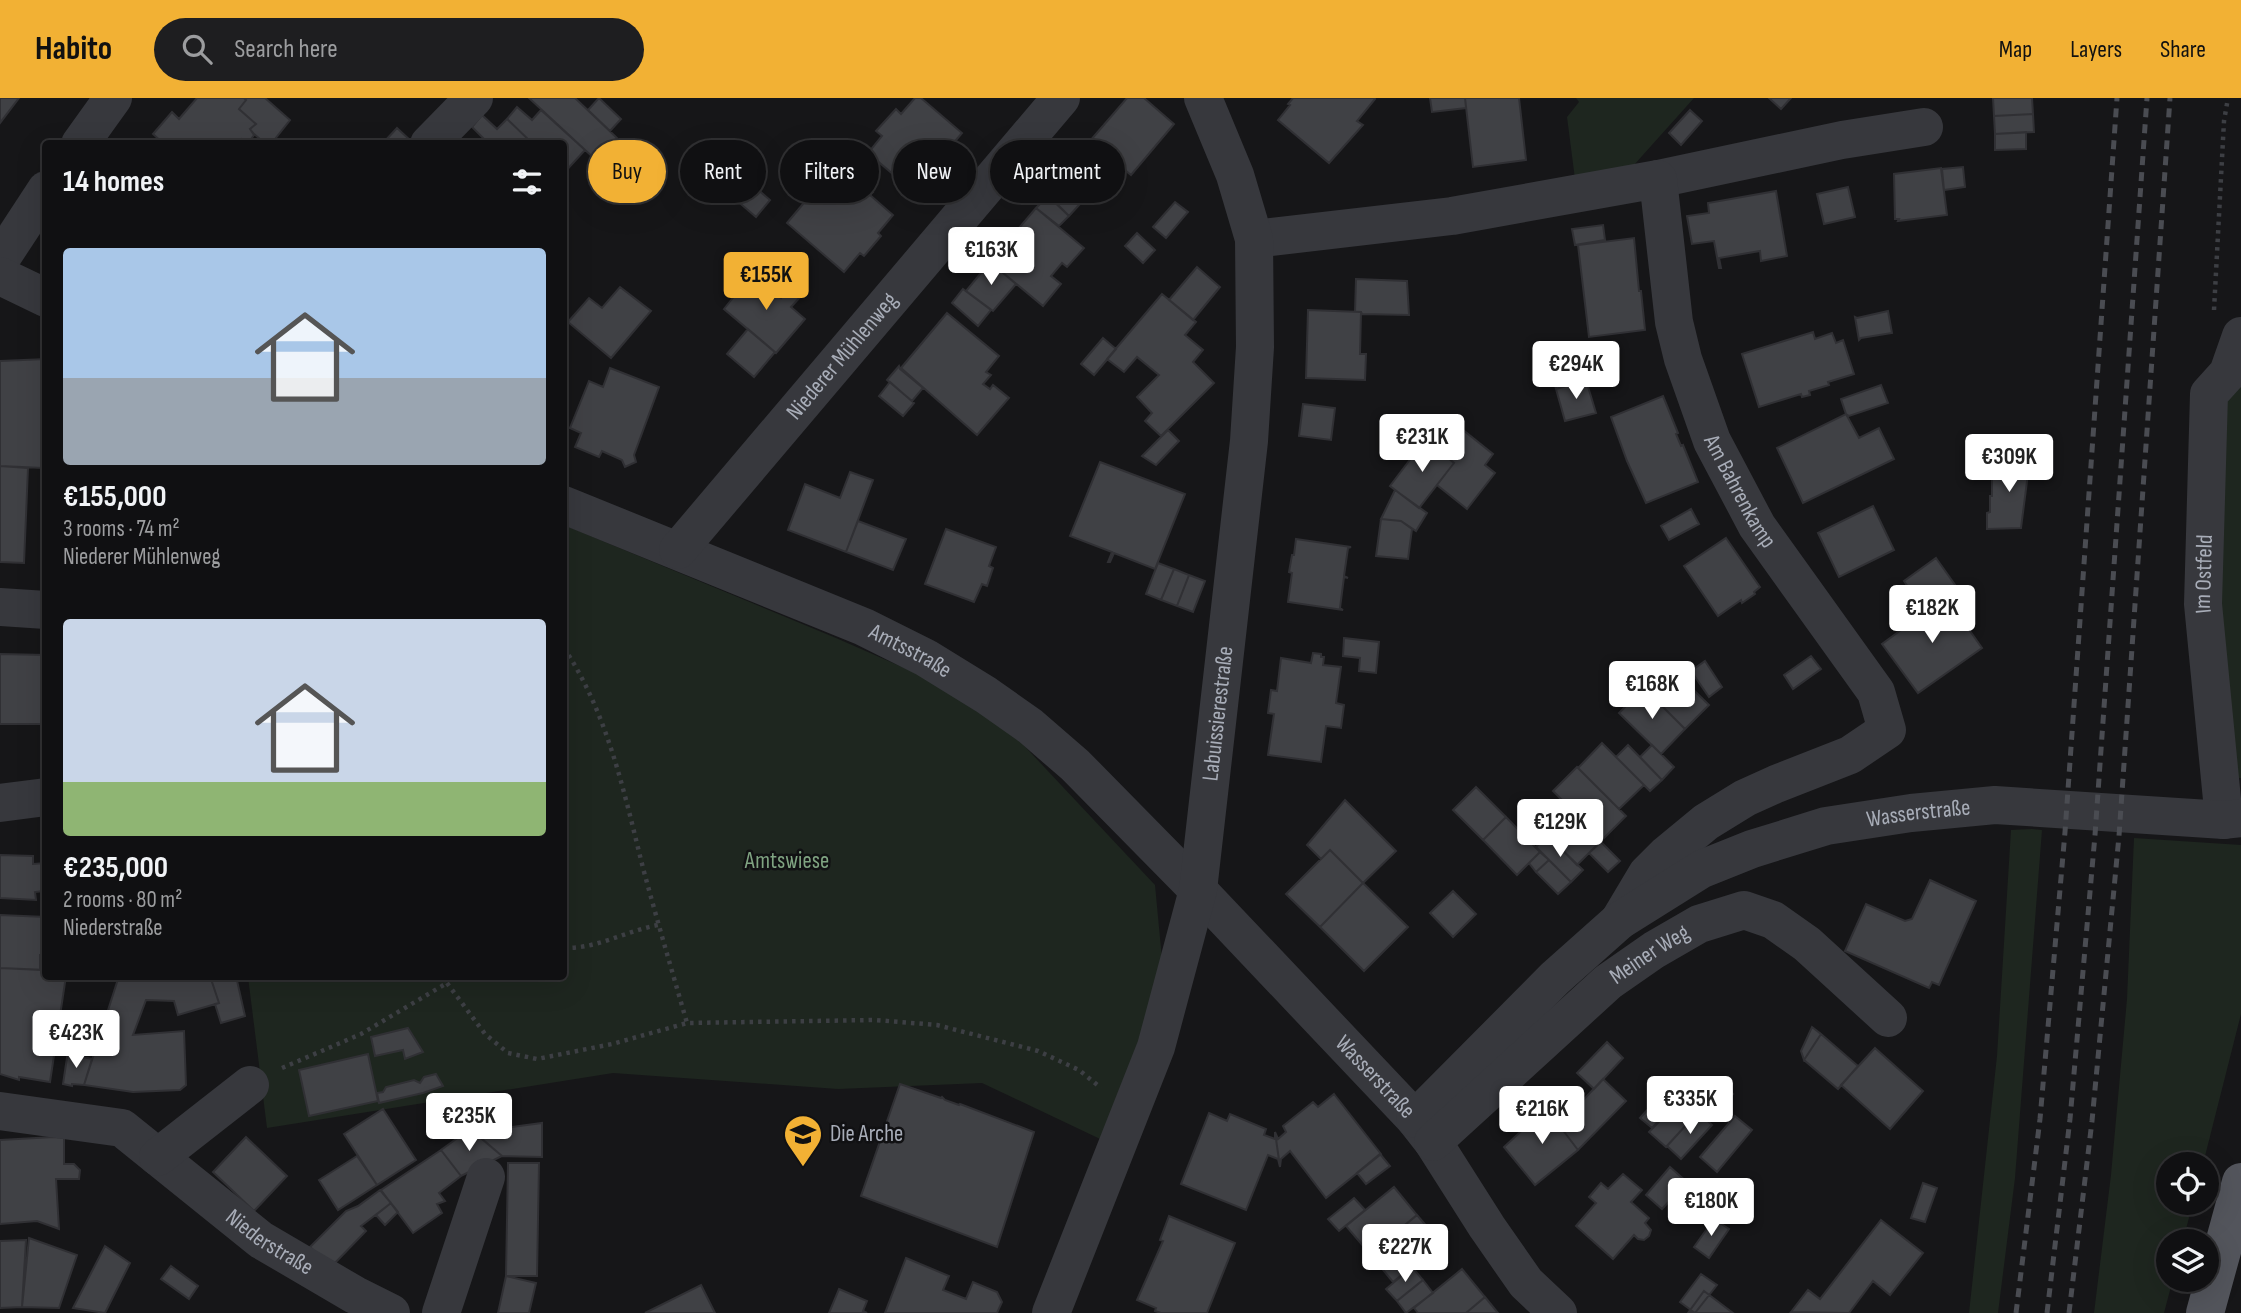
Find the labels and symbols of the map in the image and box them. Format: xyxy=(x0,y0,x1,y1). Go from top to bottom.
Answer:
pin: €163K xyxy=(942,228,1040,287)
pin: €155K xyxy=(717,252,815,312)
street label: Niederer Mühlenweg xyxy=(781,287,904,425)
pin: €294K xyxy=(1527,342,1625,401)
pin: €231K xyxy=(1373,414,1471,474)
street label: Am Bahrenkamp xyxy=(1697,429,1782,553)
pin: €309K xyxy=(1960,434,2058,494)
street label: Im Ostfeld xyxy=(2189,534,2219,615)
pin: €182K xyxy=(1883,586,1981,645)
street label: Amtsstraße xyxy=(864,617,957,684)
street label: Labuissierestraße xyxy=(1196,645,1240,782)
pin: €168K xyxy=(1603,662,1701,721)
street label: Wasserstraße xyxy=(1865,793,1972,834)
pin: €129K xyxy=(1511,800,1609,859)
park label: Amtswiese xyxy=(744,847,829,875)
street label: Meiner Weg xyxy=(1604,919,1694,991)
pin: €423K xyxy=(27,1010,125,1070)
street label: Wasserstraße xyxy=(1329,1029,1421,1124)
pin: €335K xyxy=(1641,1076,1739,1136)
pin: €216K xyxy=(1493,1086,1591,1146)
pin: €235K xyxy=(420,1094,518,1153)
school or university icon: Die Arche xyxy=(782,1113,824,1168)
place label: Die Arche xyxy=(830,1120,903,1148)
pin: €180K xyxy=(1662,1178,1760,1238)
street label: Niederstraße xyxy=(220,1203,318,1281)
pin: €227K xyxy=(1356,1224,1454,1284)

